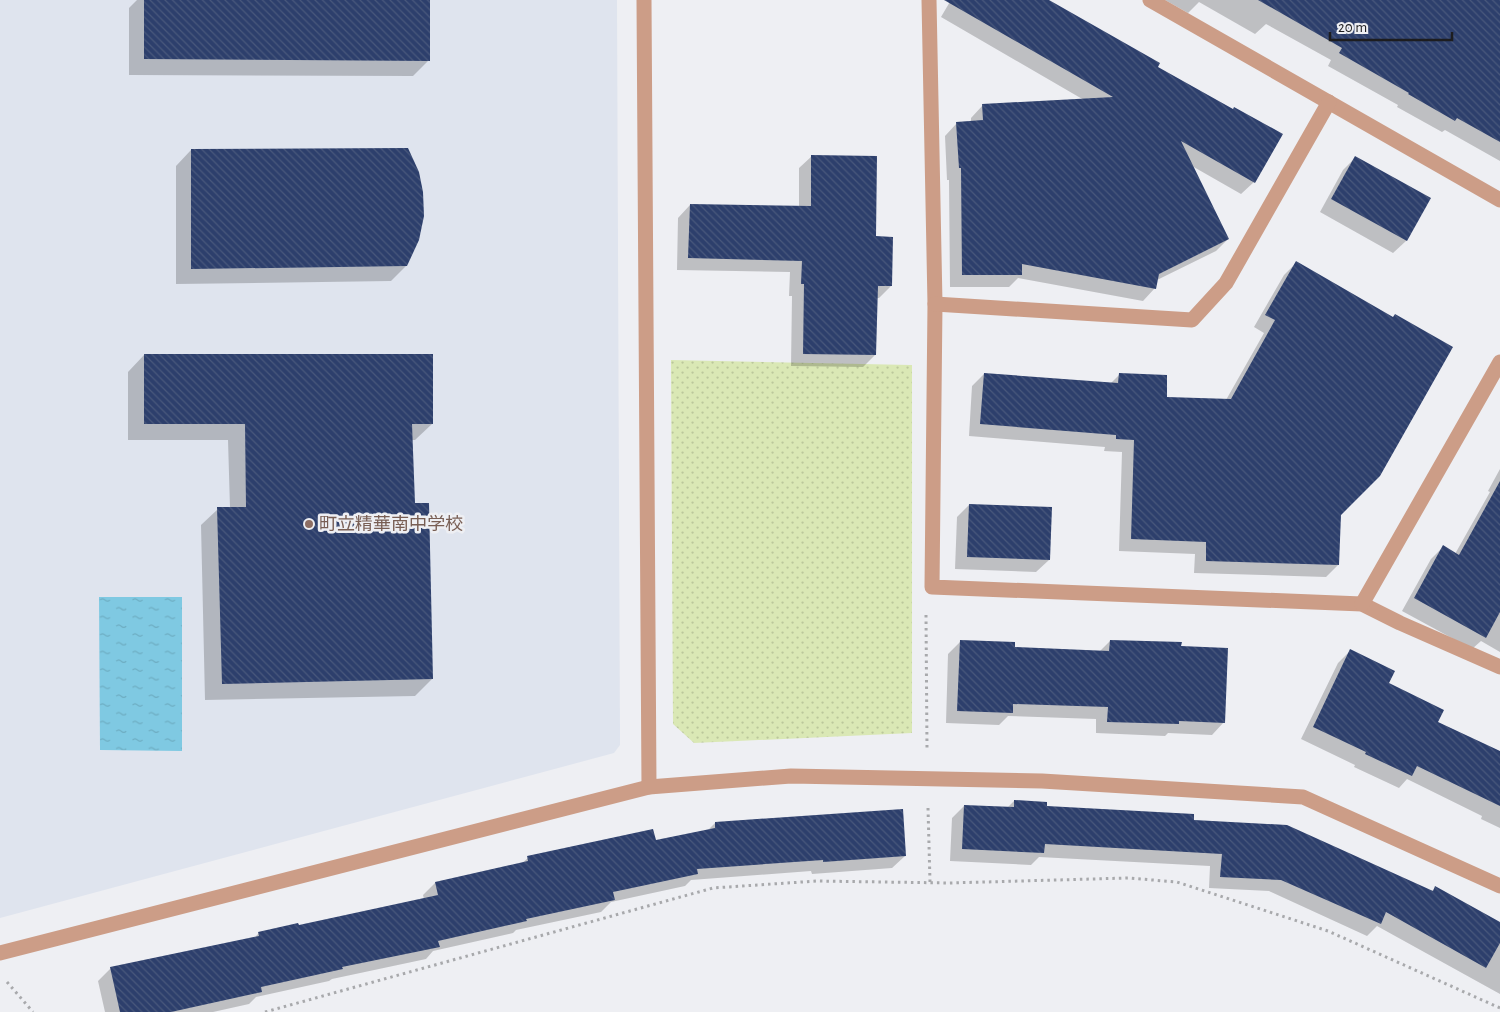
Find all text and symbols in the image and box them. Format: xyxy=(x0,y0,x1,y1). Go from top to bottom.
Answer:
scale bar xyxy=(1330,10,1452,42)
text: 20 m xyxy=(1338,20,1367,35)
place label: 町立精華南中学校 xyxy=(319,514,463,534)
marker: 町立精華南中学校 xyxy=(303,518,315,530)

